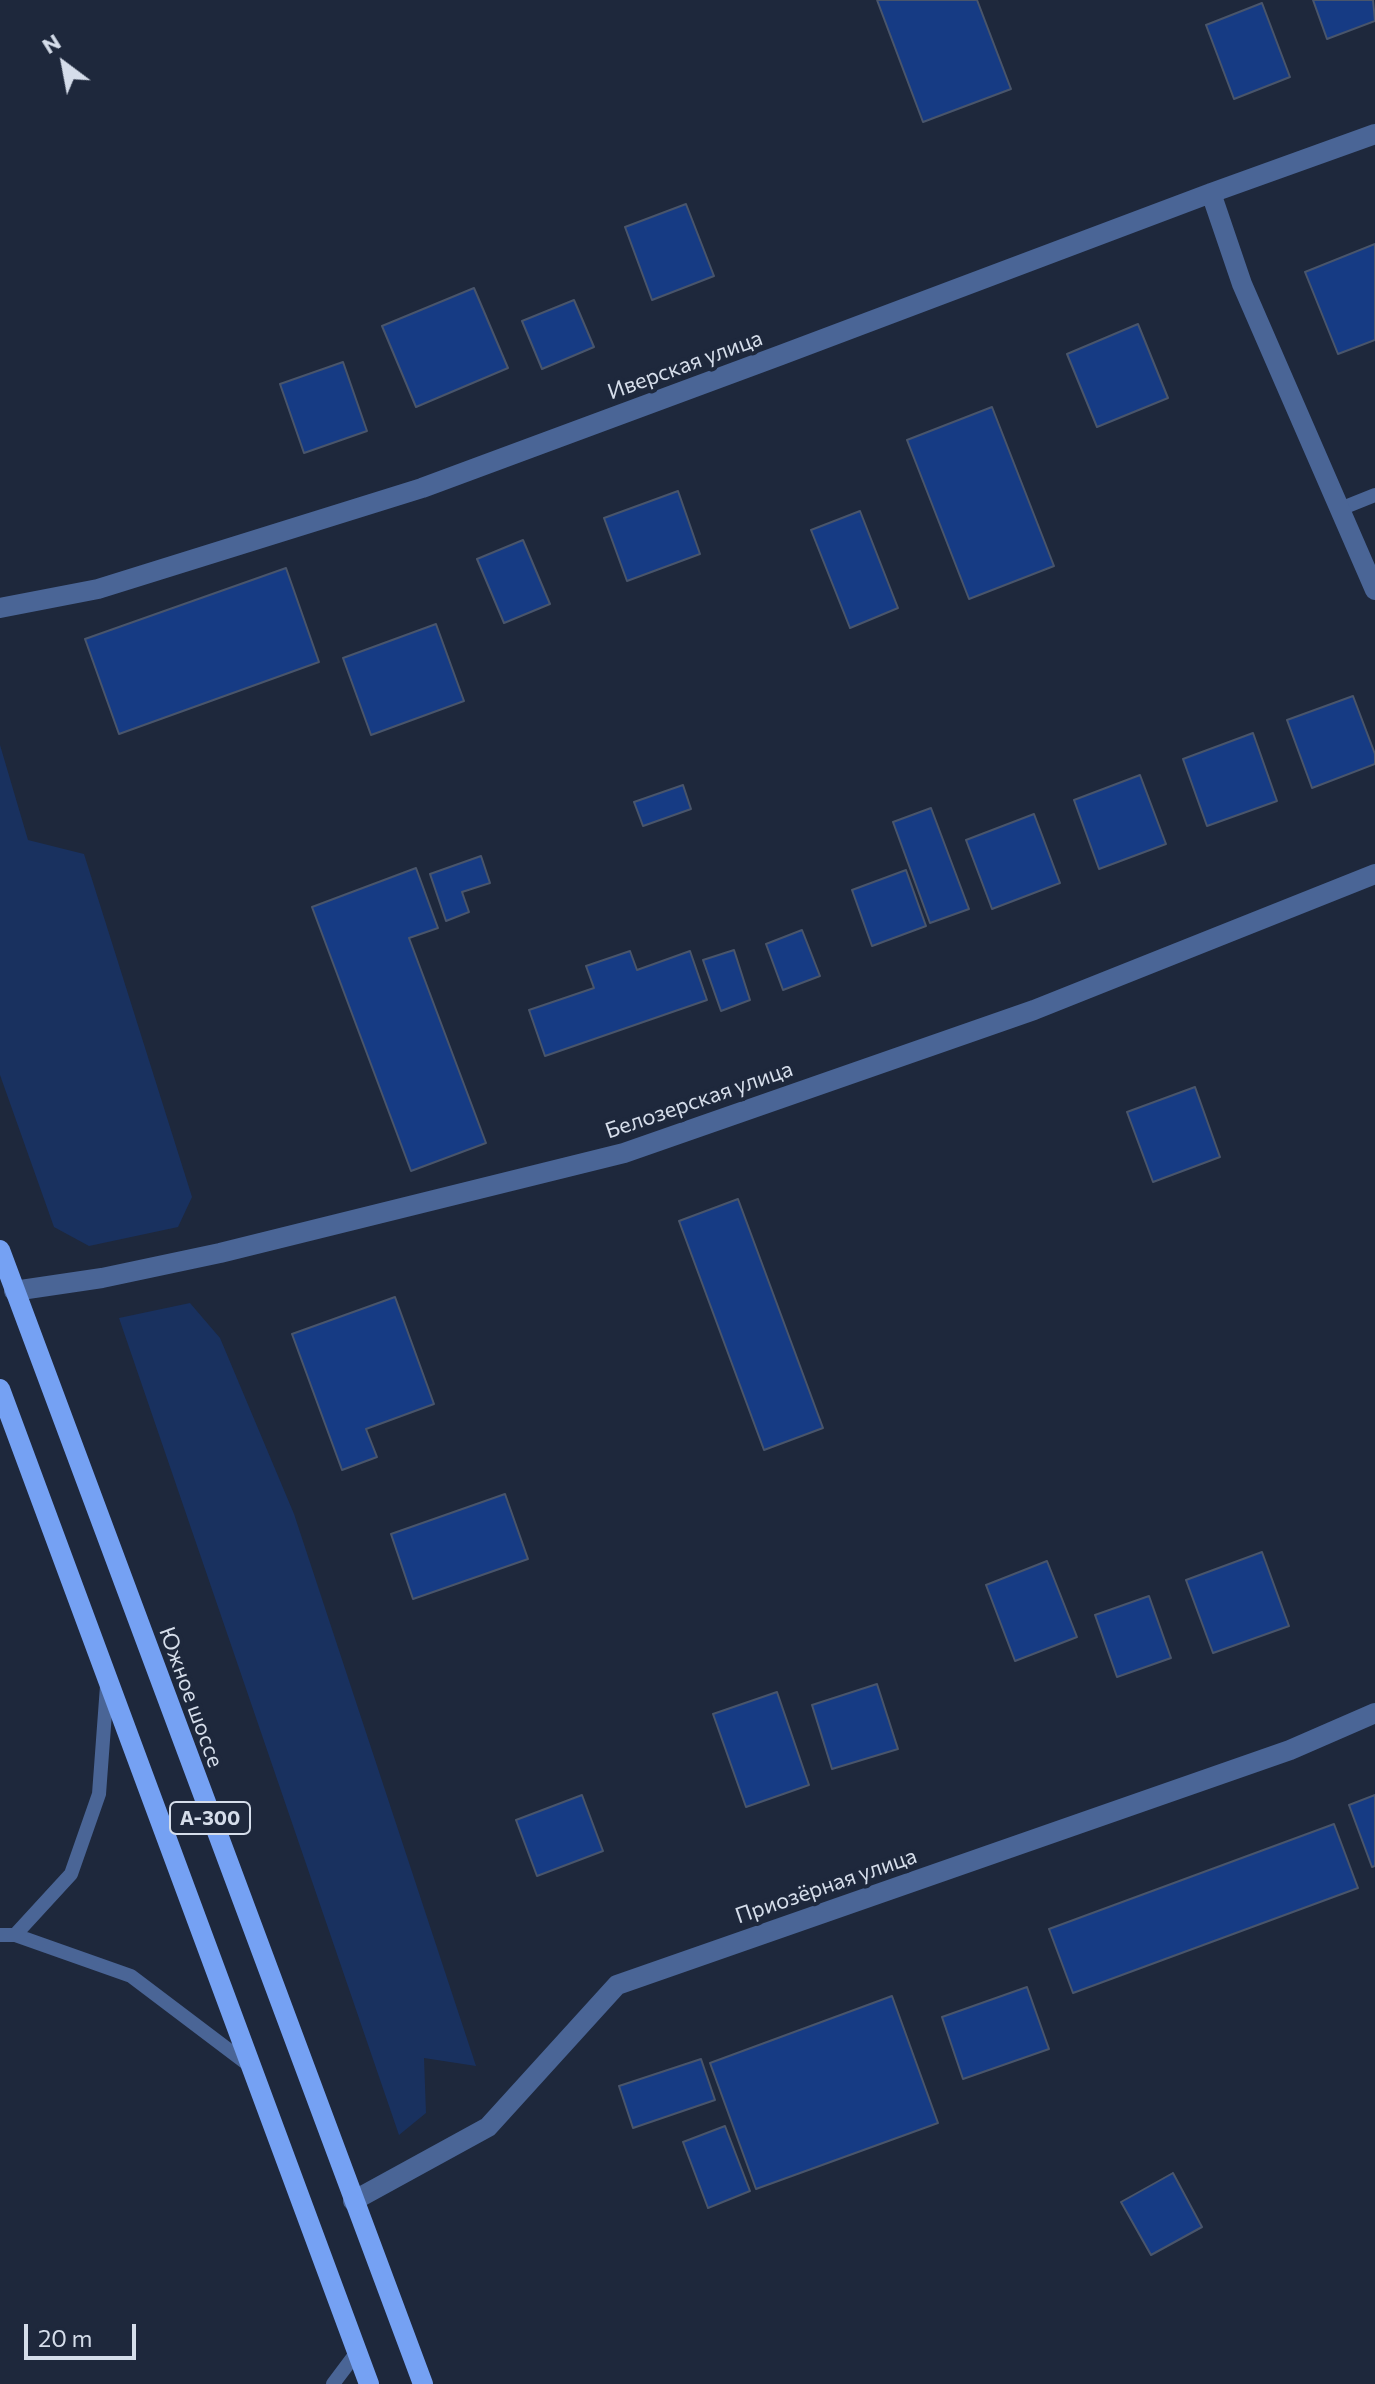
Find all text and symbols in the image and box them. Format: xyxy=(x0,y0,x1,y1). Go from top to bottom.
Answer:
north arrow xyxy=(24,24,104,104)
text: N xyxy=(37,27,65,59)
street label: Иверская улица xyxy=(604,325,766,405)
street label: Белозерская улица xyxy=(602,1056,796,1144)
street label: Южное шоссе xyxy=(153,1623,229,1771)
road number: А-300 xyxy=(170,1802,250,1834)
street label: Приозёрная улица xyxy=(732,1843,920,1929)
scale bar xyxy=(28,2308,140,2358)
text: 20 m xyxy=(38,2323,92,2352)

